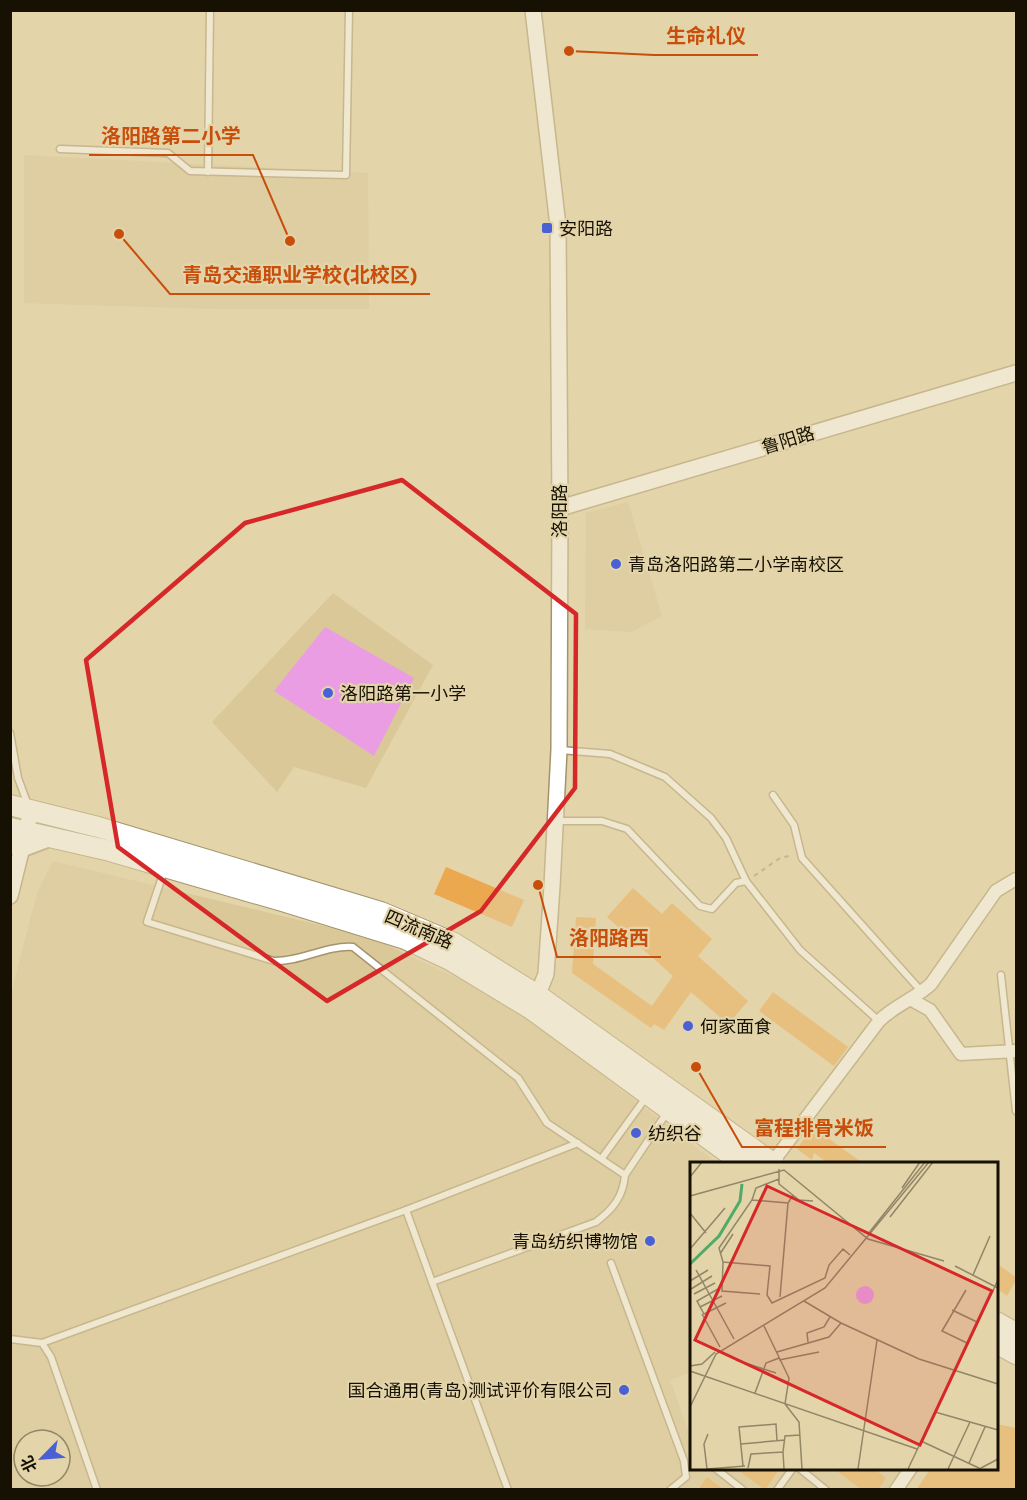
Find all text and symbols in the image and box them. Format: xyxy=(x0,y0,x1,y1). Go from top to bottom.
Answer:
callout: 生命礼仪 xyxy=(654,17,758,55)
text: 生命礼仪 xyxy=(666,24,746,48)
callout: 洛阳路第二小学 xyxy=(89,117,253,155)
text: 洛阳路第二小学 xyxy=(101,124,241,148)
place label: 安阳路 xyxy=(559,218,613,239)
marker: 安阳路 xyxy=(540,221,554,235)
callout: 青岛交通职业学校(北校区) xyxy=(170,256,430,294)
text: 青岛交通职业学校(北校区) xyxy=(182,263,418,287)
street label: 鲁阳路 xyxy=(759,422,817,458)
street label: 洛阳路 xyxy=(549,484,570,538)
place label: 青岛洛阳路第二小学南校区 xyxy=(628,554,844,575)
marker: 青岛洛阳路第二小学南校区 xyxy=(609,557,623,571)
place label: 洛阳路第一小学 xyxy=(340,683,466,704)
marker: 洛阳路第一小学 xyxy=(321,686,335,700)
street label: 四流南路 xyxy=(382,905,456,953)
callout: 洛阳路西 xyxy=(557,919,661,957)
text: 洛阳路西 xyxy=(569,926,649,950)
place label: 何家面食 xyxy=(700,1016,772,1037)
marker: 何家面食 xyxy=(681,1019,695,1033)
callout: 富程排骨米饭 xyxy=(742,1109,886,1147)
text: 富程排骨米饭 xyxy=(754,1116,874,1140)
place label: 纺织谷 xyxy=(648,1123,702,1144)
marker: 纺织谷 xyxy=(629,1126,643,1140)
inset map xyxy=(690,1162,997,1470)
place label: 青岛纺织博物馆 xyxy=(512,1231,638,1252)
marker: 青岛纺织博物馆 xyxy=(643,1234,657,1248)
place label: 国合通用(青岛)测试评价有限公司 xyxy=(347,1380,612,1401)
marker: 国合通用(青岛)测试评价有限公司 xyxy=(617,1383,631,1397)
north arrow xyxy=(12,1428,72,1488)
text: 北 xyxy=(17,1453,41,1475)

